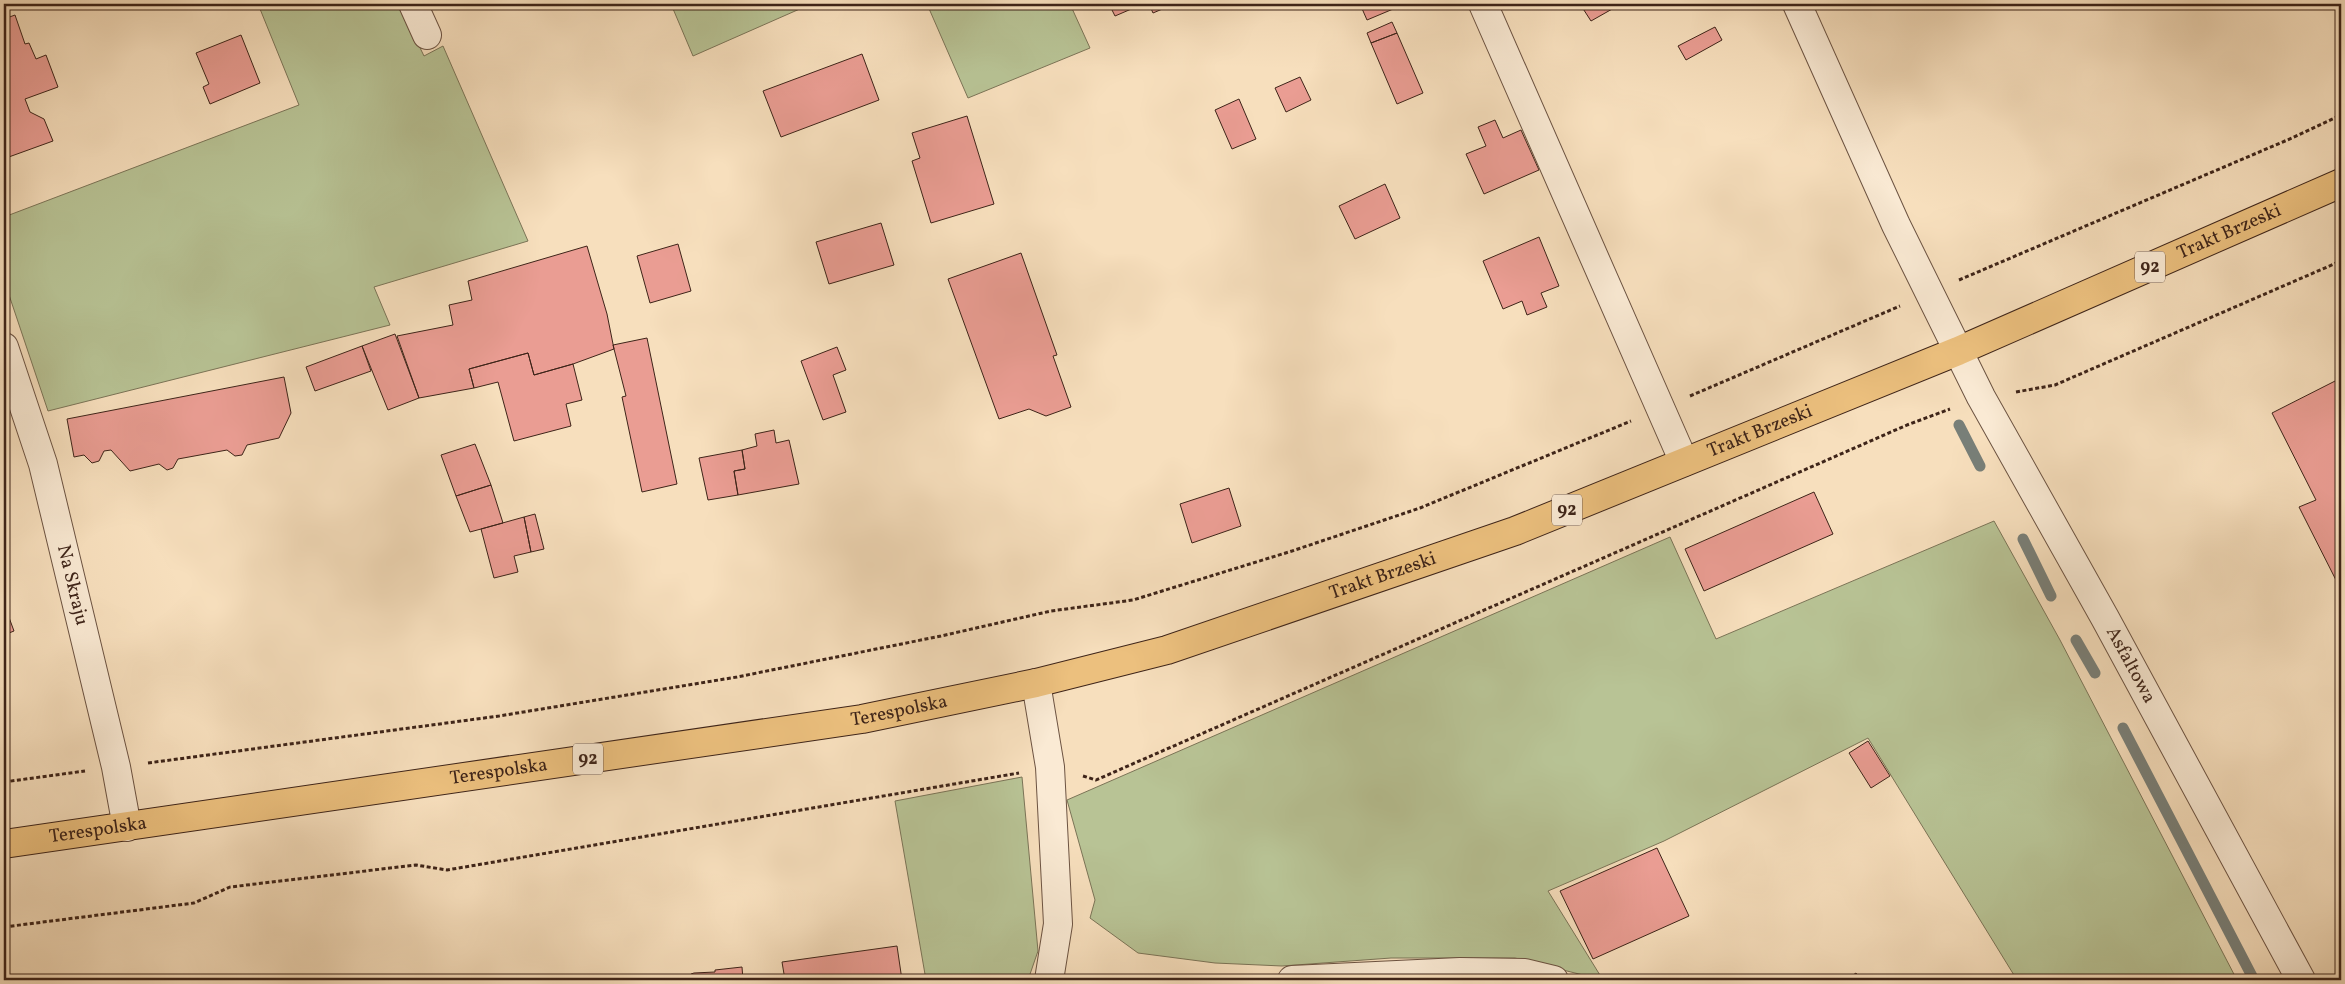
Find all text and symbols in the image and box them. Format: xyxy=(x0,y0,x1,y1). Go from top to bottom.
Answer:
street label: Trakt Brzeski xyxy=(2173,198,2286,266)
road number: 92 xyxy=(2135,252,2165,282)
street label: Trakt Brzeski xyxy=(1704,398,1817,464)
road number: 92 xyxy=(1552,494,1582,526)
street label: Na Skraju xyxy=(50,542,94,628)
street label: Trakt Brzeski xyxy=(1326,546,1440,606)
street label: Asfaltowa xyxy=(2099,622,2162,708)
street label: Terespolska xyxy=(849,689,950,733)
road number: 92 xyxy=(573,744,603,774)
street label: Terespolska xyxy=(448,752,549,792)
street label: Terespolska xyxy=(47,810,149,850)

